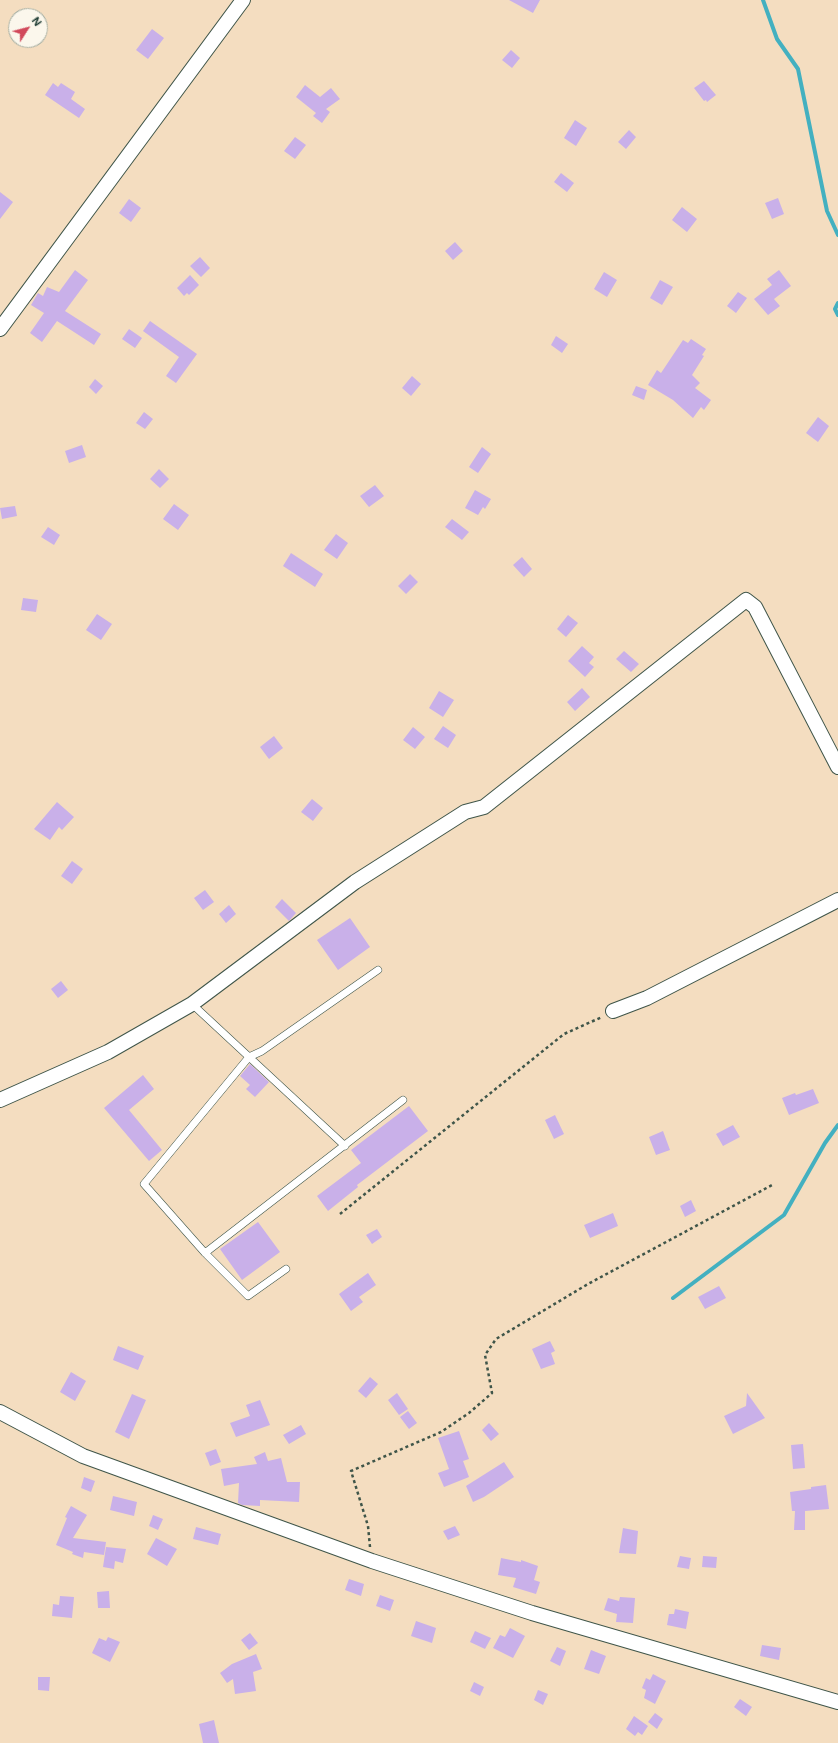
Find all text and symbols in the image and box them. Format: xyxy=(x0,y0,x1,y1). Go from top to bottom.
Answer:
north arrow xyxy=(8,8,48,48)
text: N xyxy=(29,13,46,29)

